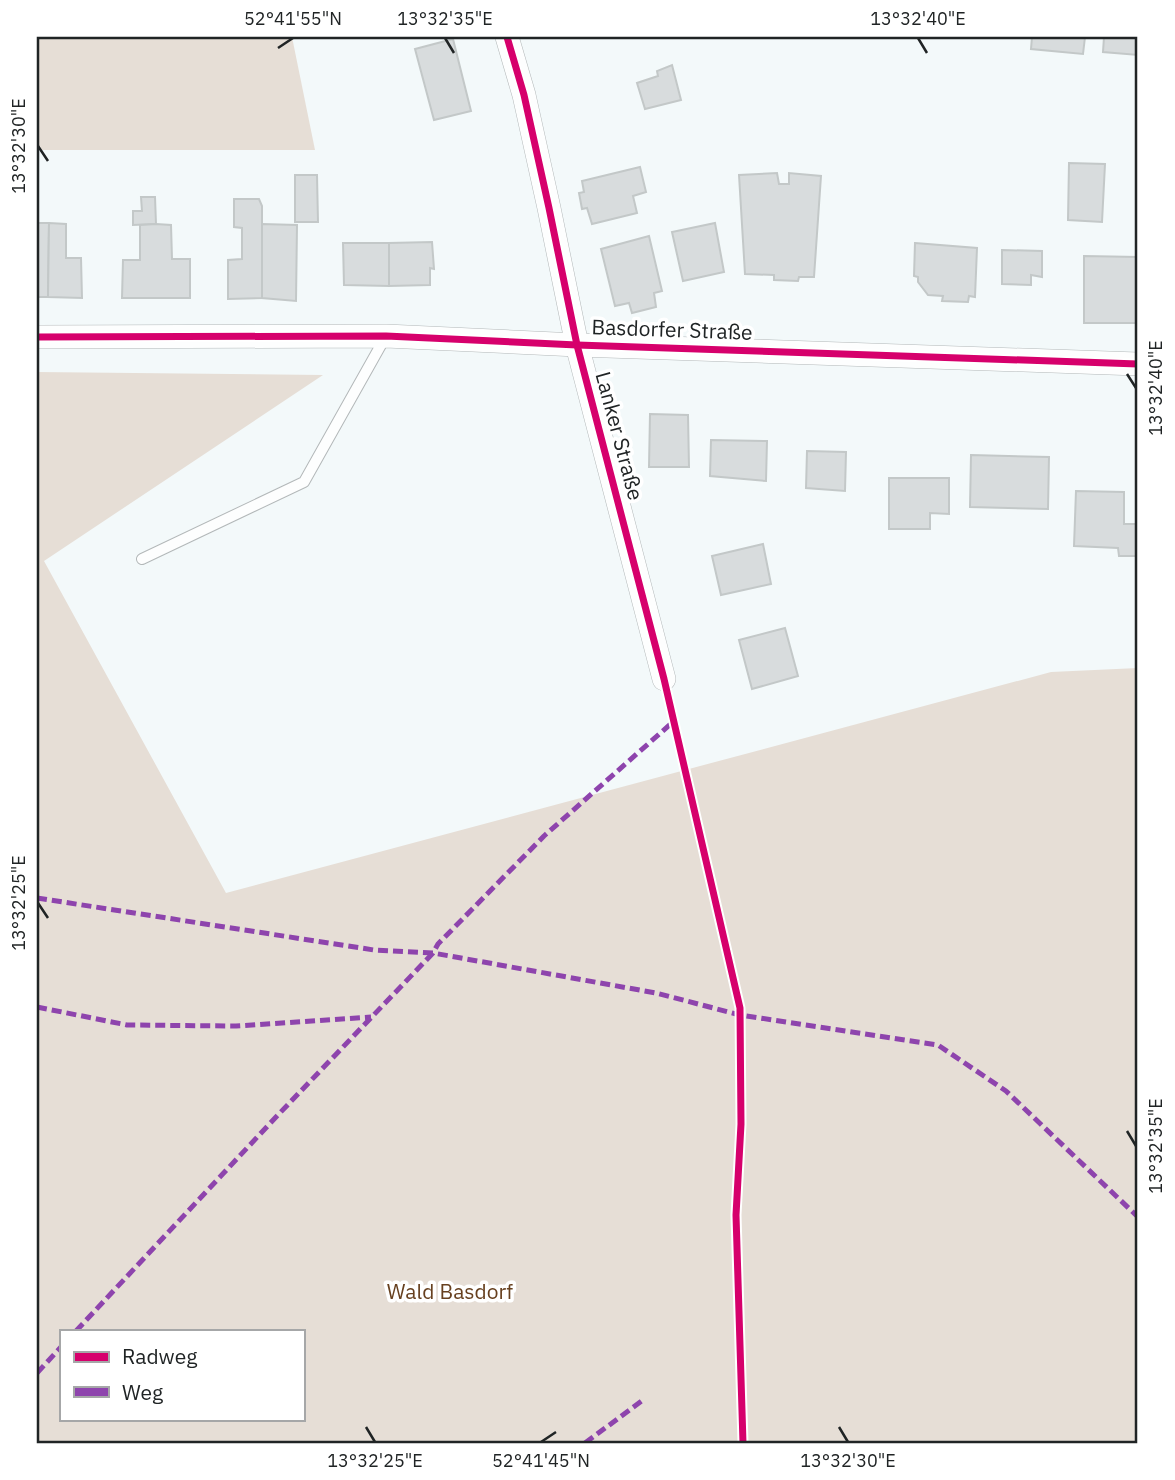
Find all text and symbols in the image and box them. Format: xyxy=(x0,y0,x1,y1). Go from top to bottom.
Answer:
text: 52°41'55"N xyxy=(244,7,342,30)
text: 13°32'35"E xyxy=(397,7,493,30)
text: 13°32'40"E xyxy=(870,7,966,30)
text: 13°32'30"E xyxy=(7,98,30,194)
street label: Basdorfer Straße xyxy=(591,312,753,346)
text: 13°32'40"E xyxy=(1144,340,1167,436)
street label: Lanker Straße xyxy=(589,368,651,503)
text: 13°32'25"E xyxy=(7,855,30,951)
text: 13°32'35"E xyxy=(1144,1098,1167,1194)
park label: Wald Basdorf xyxy=(387,1277,513,1305)
legend xyxy=(60,1330,304,1420)
text: Radweg xyxy=(122,1342,197,1370)
text: Weg xyxy=(122,1378,163,1406)
text: 13°32'25"E xyxy=(327,1449,423,1472)
text: 52°41'45"N xyxy=(492,1449,590,1472)
text: 13°32'30"E xyxy=(800,1449,896,1472)

